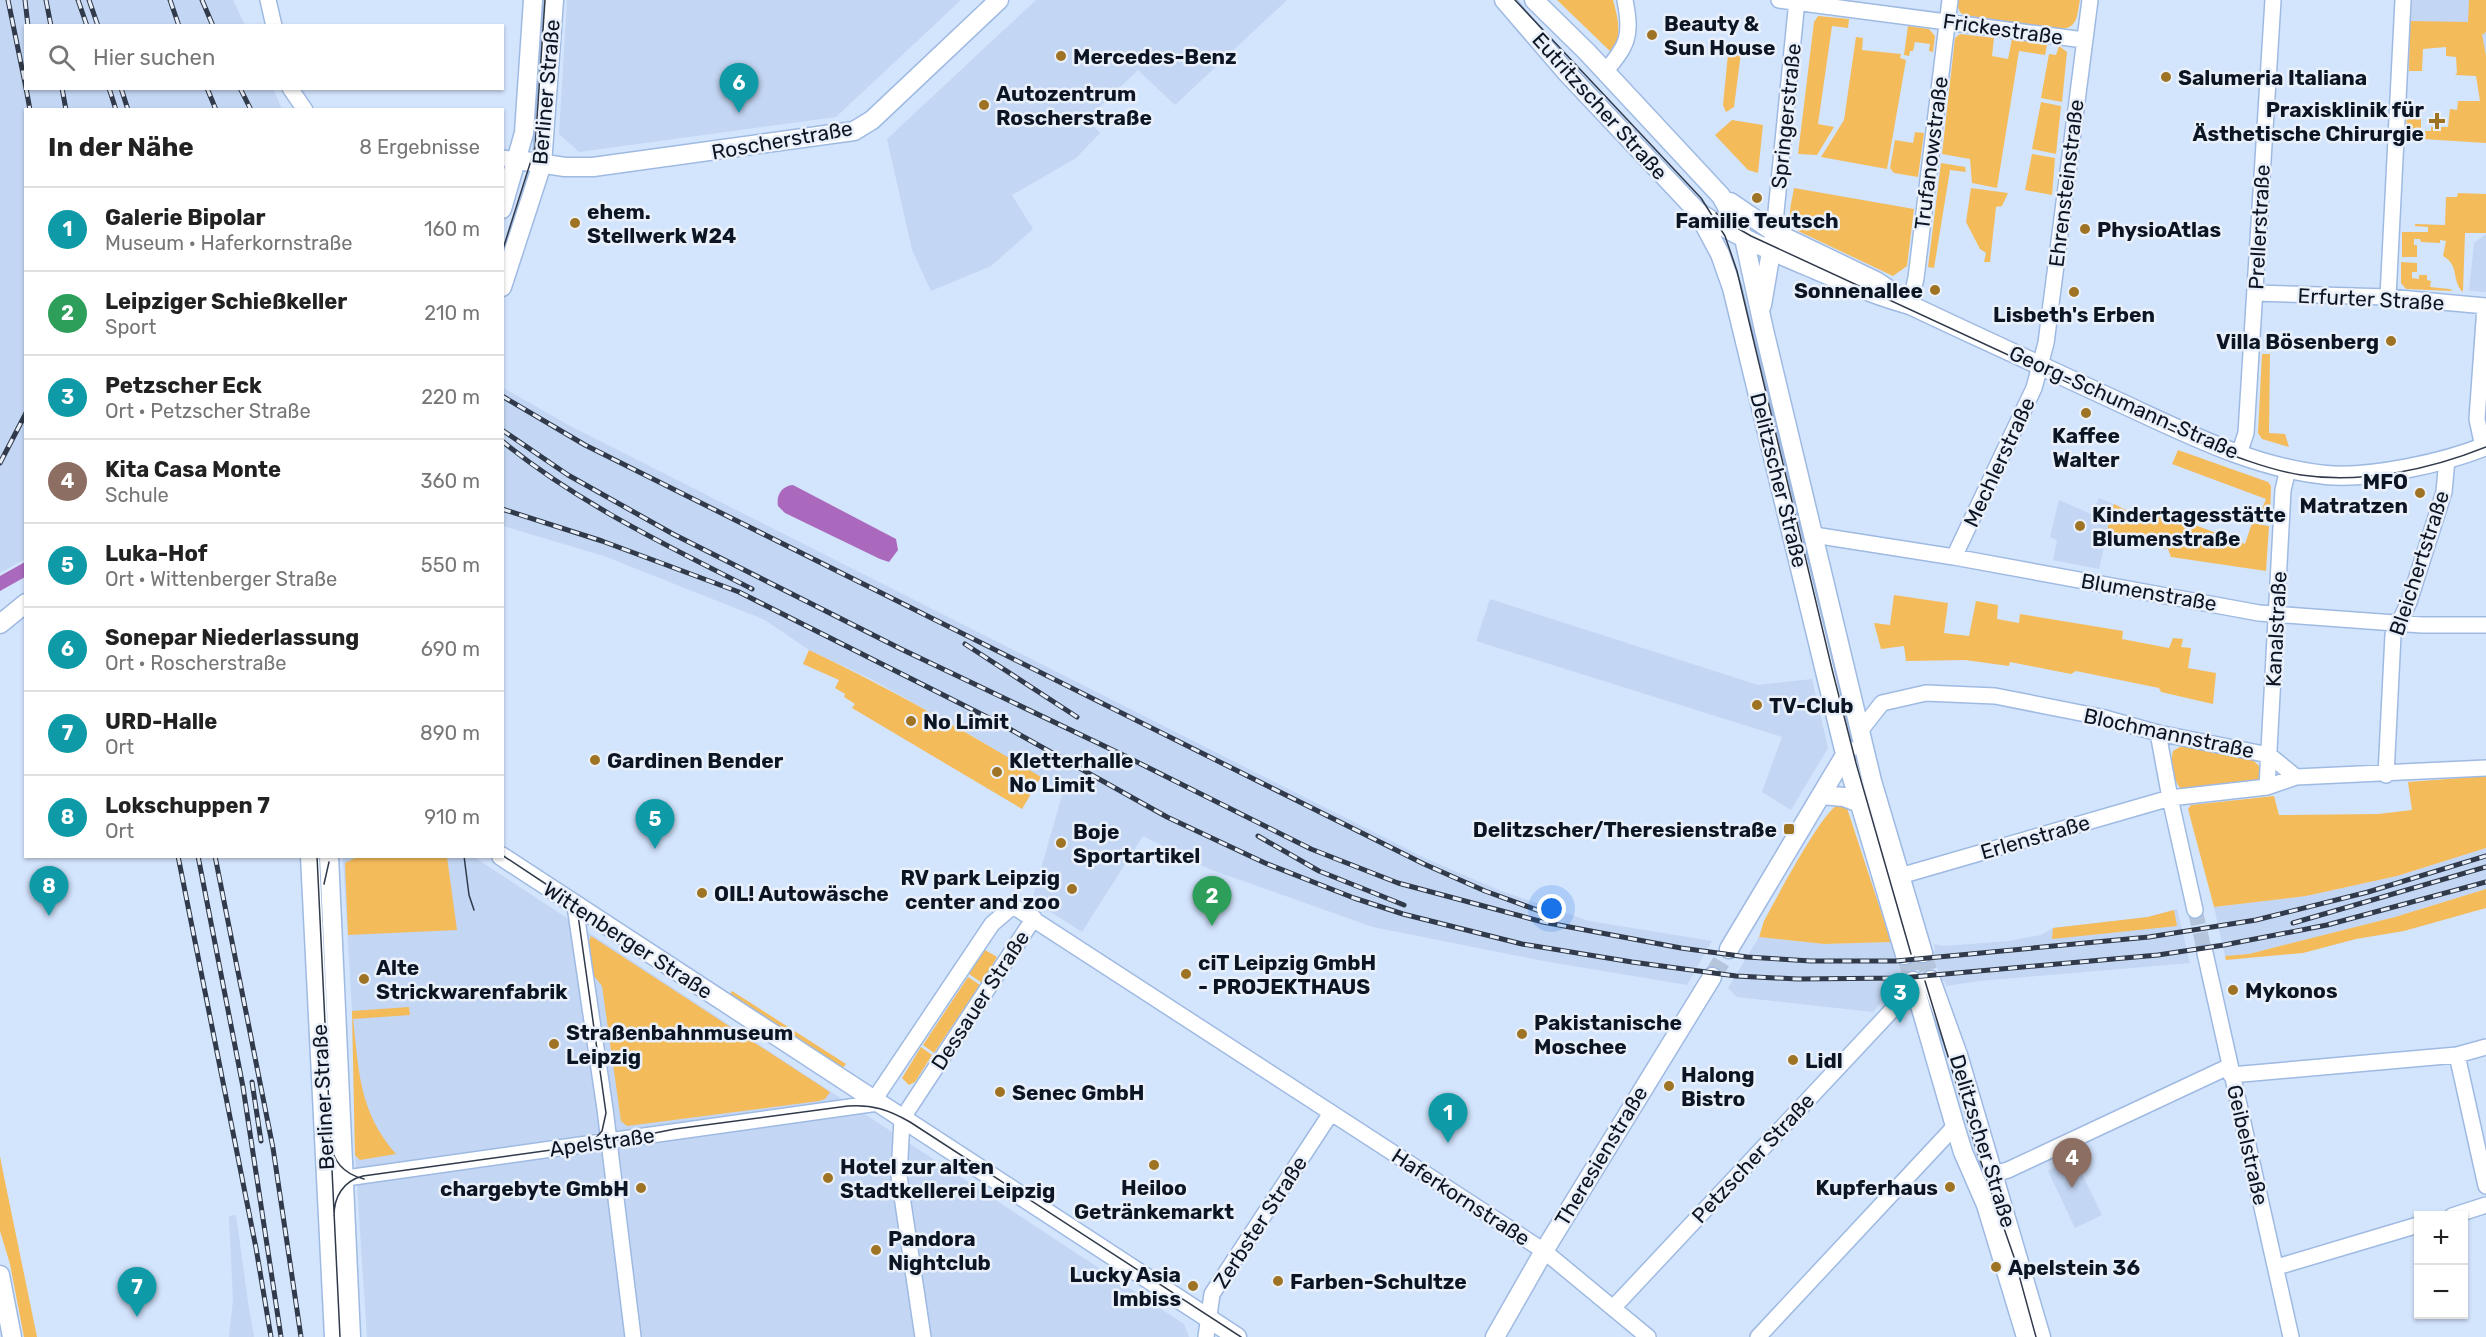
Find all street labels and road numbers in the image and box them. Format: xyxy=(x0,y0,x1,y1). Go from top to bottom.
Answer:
street label: Frickestraße xyxy=(1941,8,2065,50)
street label: Berliner Straße xyxy=(527,18,565,166)
street label: Eutritzscher Straße xyxy=(1527,27,1673,185)
street label: Springerstraße xyxy=(1766,42,1806,190)
street label: Trufanowstraße xyxy=(1909,75,1953,231)
street label: Ehrensteinstraße xyxy=(2043,98,2089,268)
street label: Roscherstraße xyxy=(709,115,855,165)
street label: Prellerstraße xyxy=(2243,164,2275,290)
street label: Erfurter Straße xyxy=(2297,283,2445,315)
street label: Georg-Schumann-Straße xyxy=(2005,340,2243,464)
street label: Delitzscher Straße xyxy=(1745,390,1813,570)
street label: Mechlerstraße xyxy=(1958,393,2040,531)
street label: Bleichertstraße xyxy=(2384,487,2454,639)
street label: Blumenstraße xyxy=(2079,568,2219,616)
street label: Kanalstraße xyxy=(2260,570,2292,688)
street label: Blochmannstraße xyxy=(2081,703,2257,763)
street label: Erlenstraße xyxy=(1977,809,2093,865)
street label: Wittenberger Straße xyxy=(539,876,717,1004)
street label: Dessauer Straße xyxy=(926,926,1034,1074)
street label: Berliner Straße xyxy=(307,1024,339,1170)
street label: Delitzscher Straße xyxy=(1945,1051,2021,1231)
street label: Theresienstraße xyxy=(1549,1082,1653,1230)
street label: Geibelstraße xyxy=(2222,1082,2274,1208)
street label: Petzscher Straße xyxy=(1686,1088,1820,1228)
street label: Apelstraße xyxy=(548,1122,656,1162)
street label: Haferkornstraße xyxy=(1387,1143,1535,1251)
street label: Zerbster Straße xyxy=(1208,1151,1312,1293)

